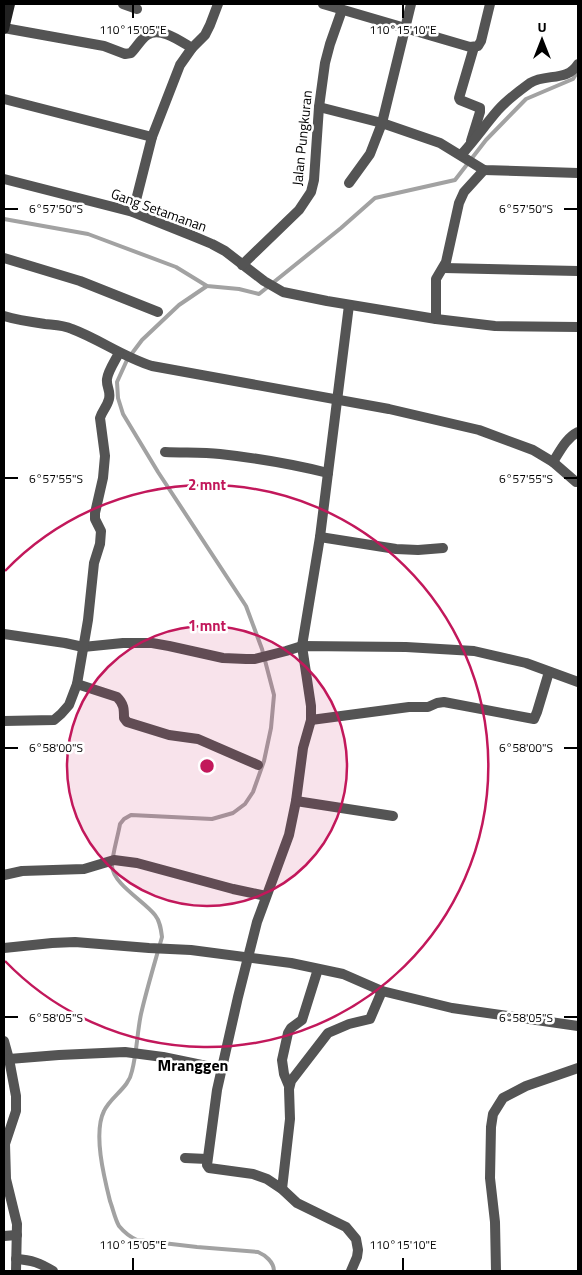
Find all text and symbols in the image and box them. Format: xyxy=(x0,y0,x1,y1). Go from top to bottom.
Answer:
north arrow xyxy=(517,15,567,65)
text: U xyxy=(537,16,547,37)
text: 110°15'05"E xyxy=(99,20,167,39)
text: 110°15'10"E xyxy=(369,20,437,39)
street label: Jalan Pungkuran xyxy=(286,89,317,187)
street label: Gang Setamanan xyxy=(108,182,210,237)
text: 6°57'50"S xyxy=(29,199,83,218)
text: 6°57'50"S xyxy=(499,199,553,218)
text: 6°57'55"S xyxy=(29,469,83,488)
text: 6°57'55"S xyxy=(499,469,553,488)
text: 2 mnt xyxy=(188,473,227,496)
text: 1 mnt xyxy=(188,614,227,637)
text: 6°58'00"S xyxy=(29,738,83,757)
text: 6°58'00"S xyxy=(499,738,553,757)
centre of rings xyxy=(198,757,216,775)
text: 6°58'05"S xyxy=(29,1008,83,1027)
text: 6°58'05"S xyxy=(499,1008,553,1027)
district label: Mranggen xyxy=(158,1053,228,1077)
text: 110°15'05"E xyxy=(99,1235,167,1254)
text: 110°15'10"E xyxy=(369,1235,437,1254)

